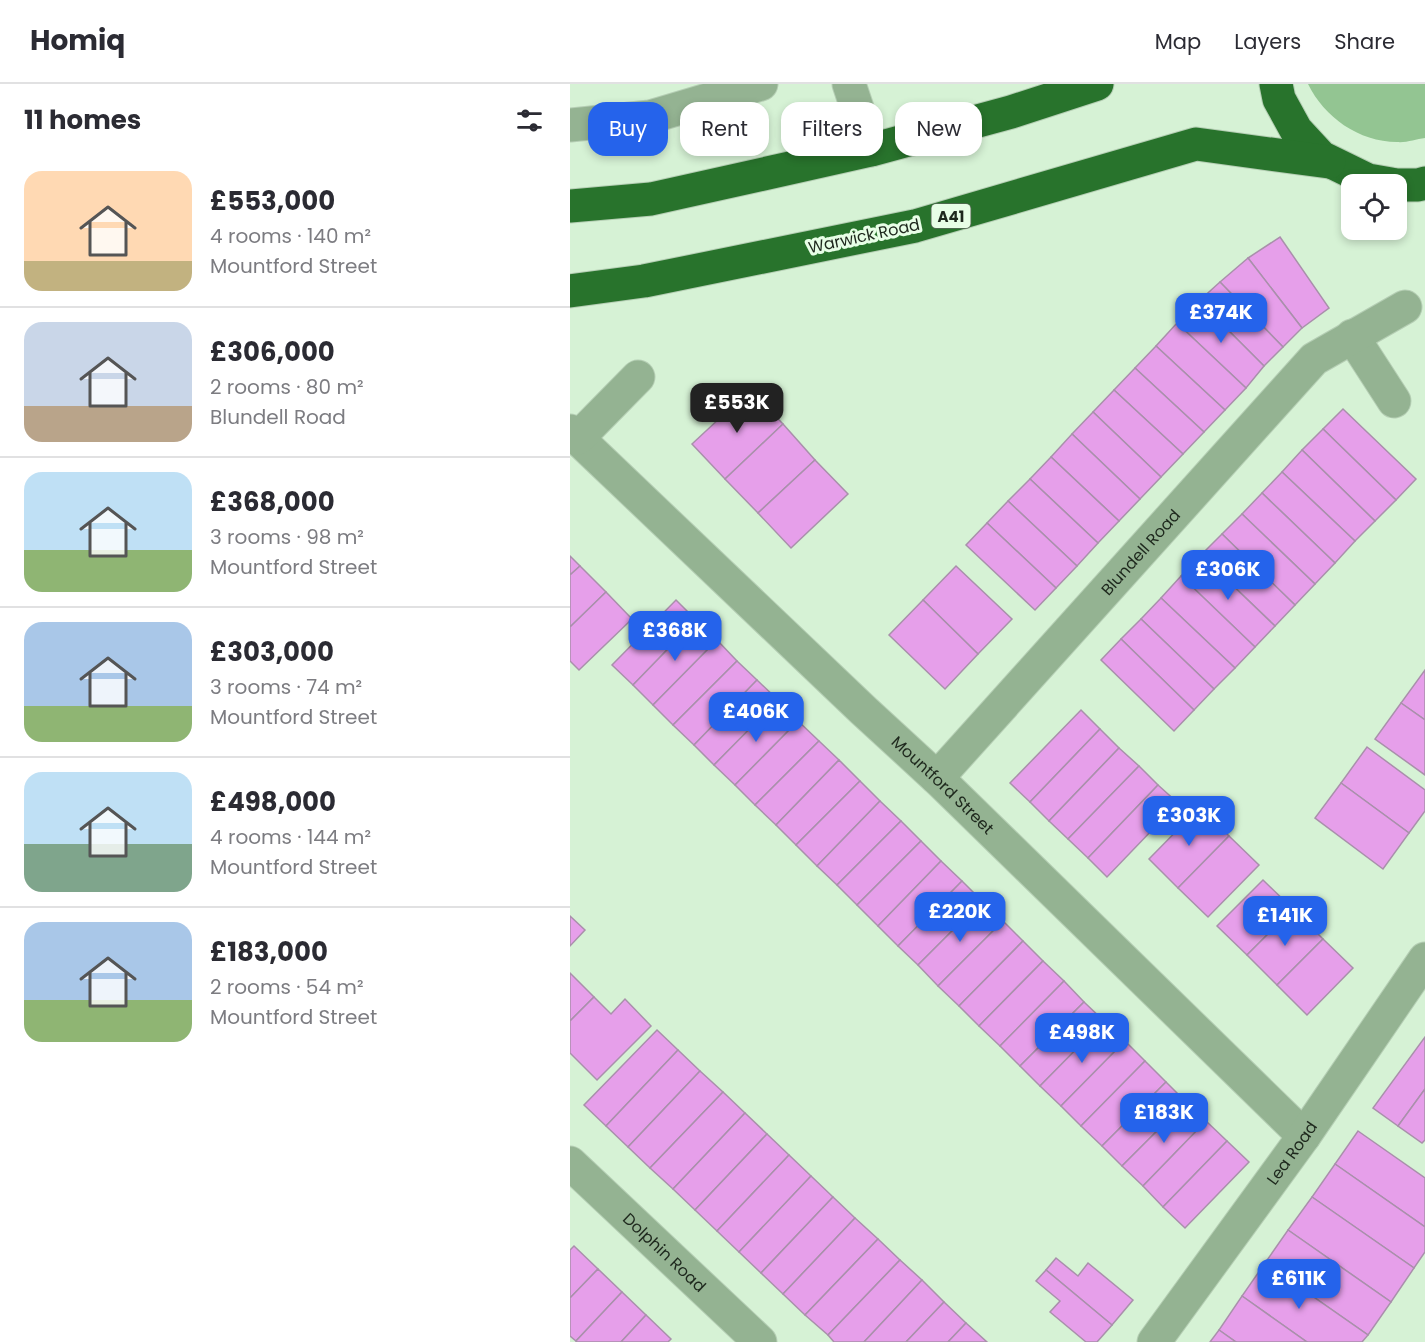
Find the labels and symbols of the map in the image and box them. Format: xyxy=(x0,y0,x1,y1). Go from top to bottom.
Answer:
road number: A41 xyxy=(932,204,970,228)
street label: Warwick Road xyxy=(806,213,922,259)
pin: £374K xyxy=(1179,293,1263,344)
pin: £553K xyxy=(695,383,779,434)
street label: Blundell Road xyxy=(1095,504,1185,600)
pin: £306K xyxy=(1186,550,1270,601)
pin: £368K xyxy=(633,611,717,662)
pin: £406K xyxy=(714,692,798,743)
street label: Mountford Street xyxy=(887,730,999,839)
pin: £303K xyxy=(1147,796,1231,847)
pin: £220K xyxy=(918,892,1002,943)
pin: £141K xyxy=(1243,896,1327,947)
pin: £498K xyxy=(1040,1013,1124,1064)
pin: £183K xyxy=(1122,1093,1206,1144)
street label: Lea Road xyxy=(1261,1116,1323,1189)
street label: Dolphin Road xyxy=(618,1207,711,1297)
pin: £611K xyxy=(1257,1259,1341,1310)

